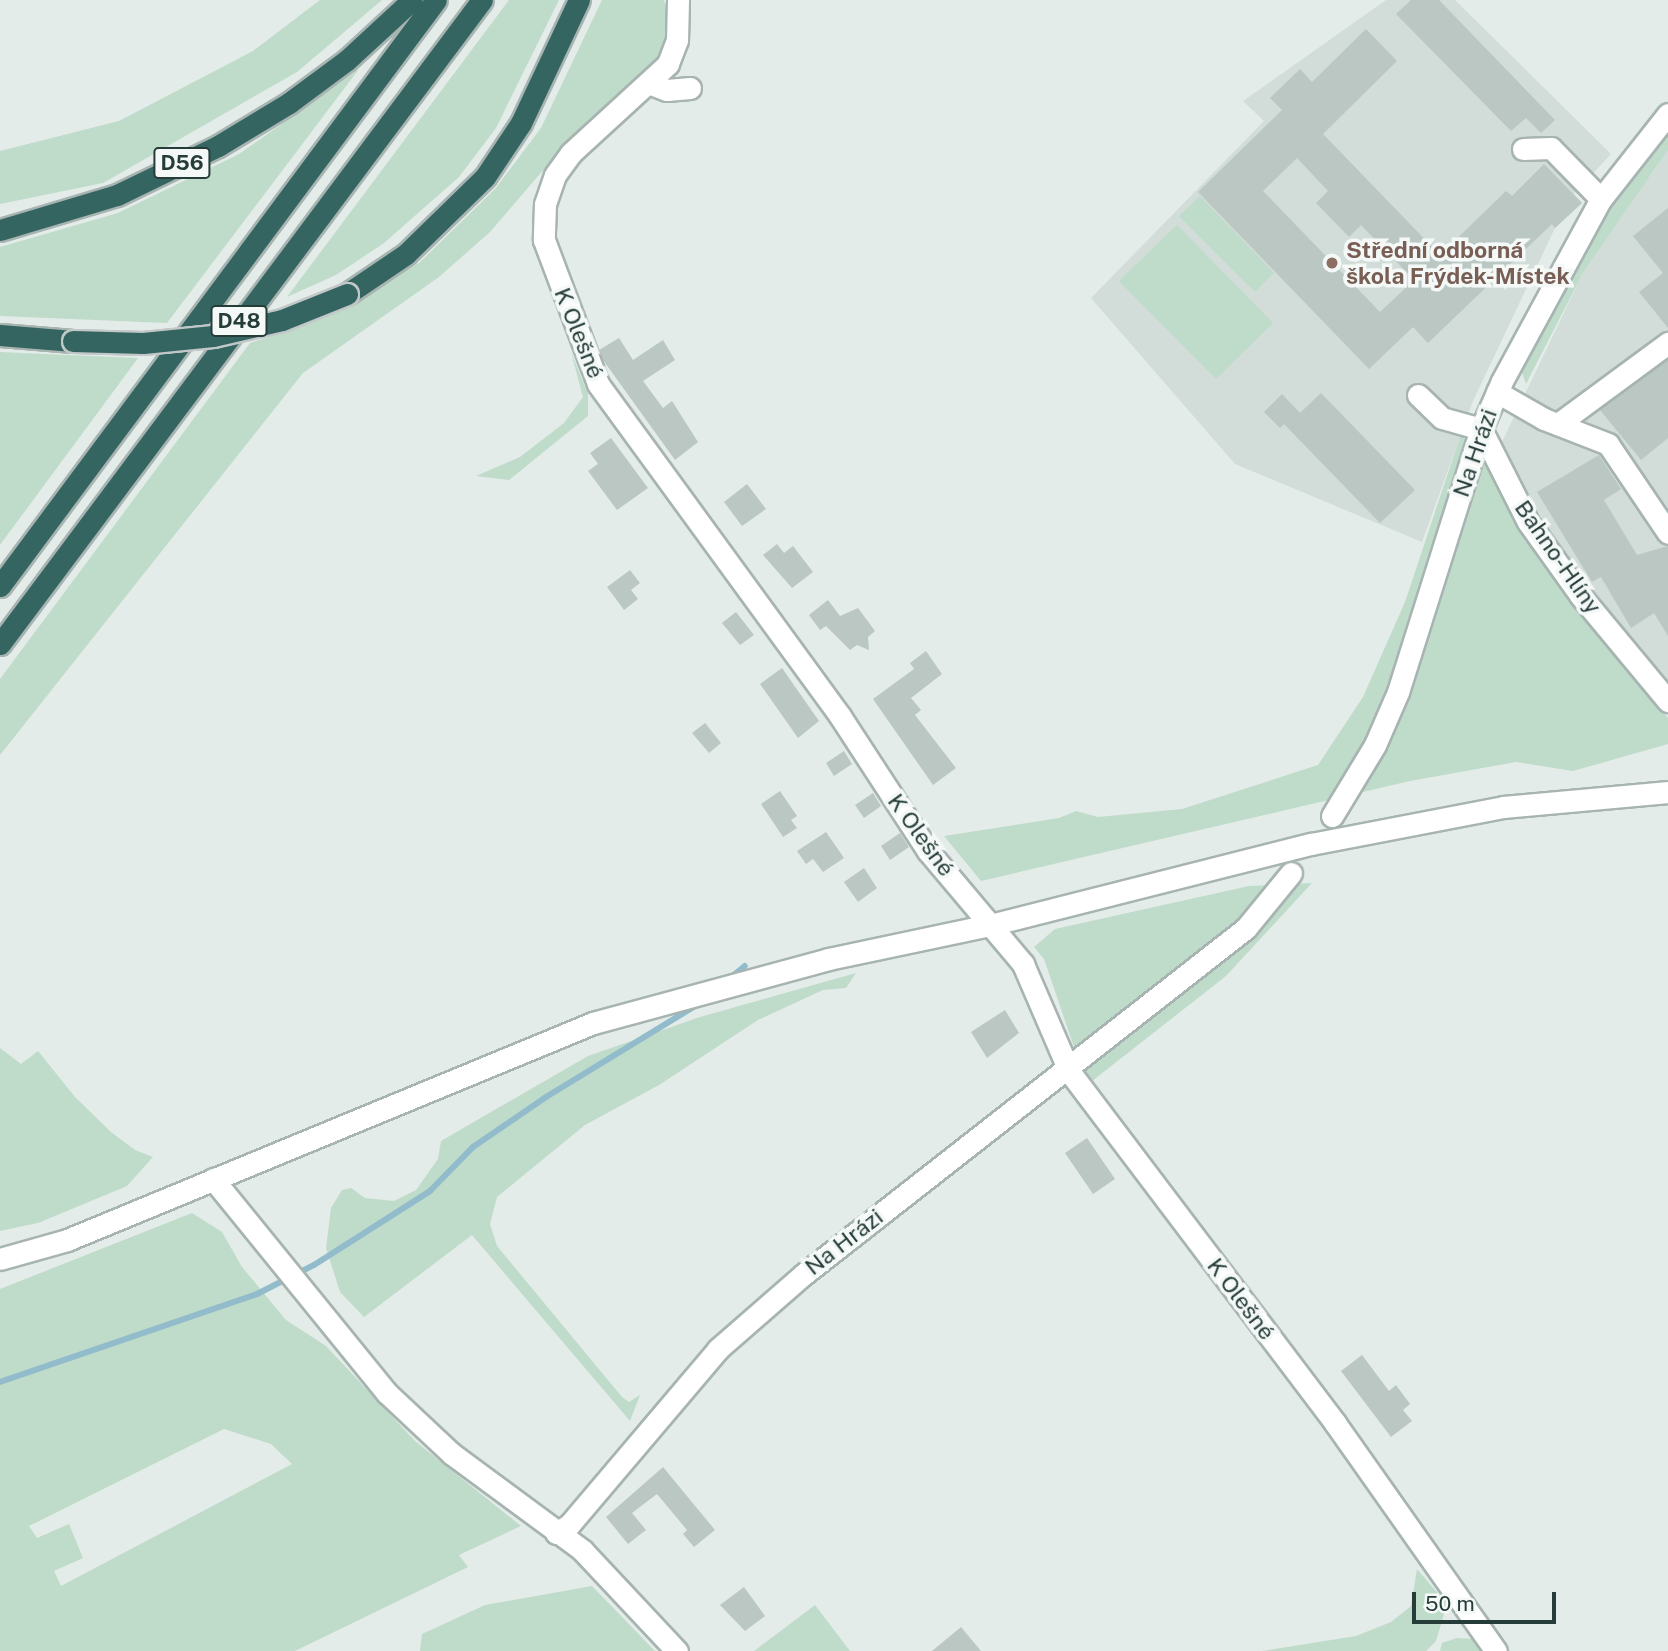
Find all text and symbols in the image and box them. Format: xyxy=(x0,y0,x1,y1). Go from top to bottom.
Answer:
road number: D56 xyxy=(152,146,212,180)
place label: Střední odborná škola Frýdek-Místek xyxy=(1346,236,1570,290)
marker: Střední odborná škola Frýdek-Místek xyxy=(1324,255,1340,271)
street label: K Olešné xyxy=(548,284,610,382)
road number: D48 xyxy=(209,304,269,338)
street label: Na Hrázi xyxy=(1447,405,1503,501)
street label: Bahno-Hlíny xyxy=(1509,495,1607,619)
street label: K Olešné xyxy=(882,788,960,882)
street label: Na Hrázi xyxy=(800,1203,888,1281)
street label: K Olešné xyxy=(1201,1253,1281,1345)
scale bar xyxy=(1416,1578,1560,1622)
text: 50 m xyxy=(1425,1591,1475,1616)

